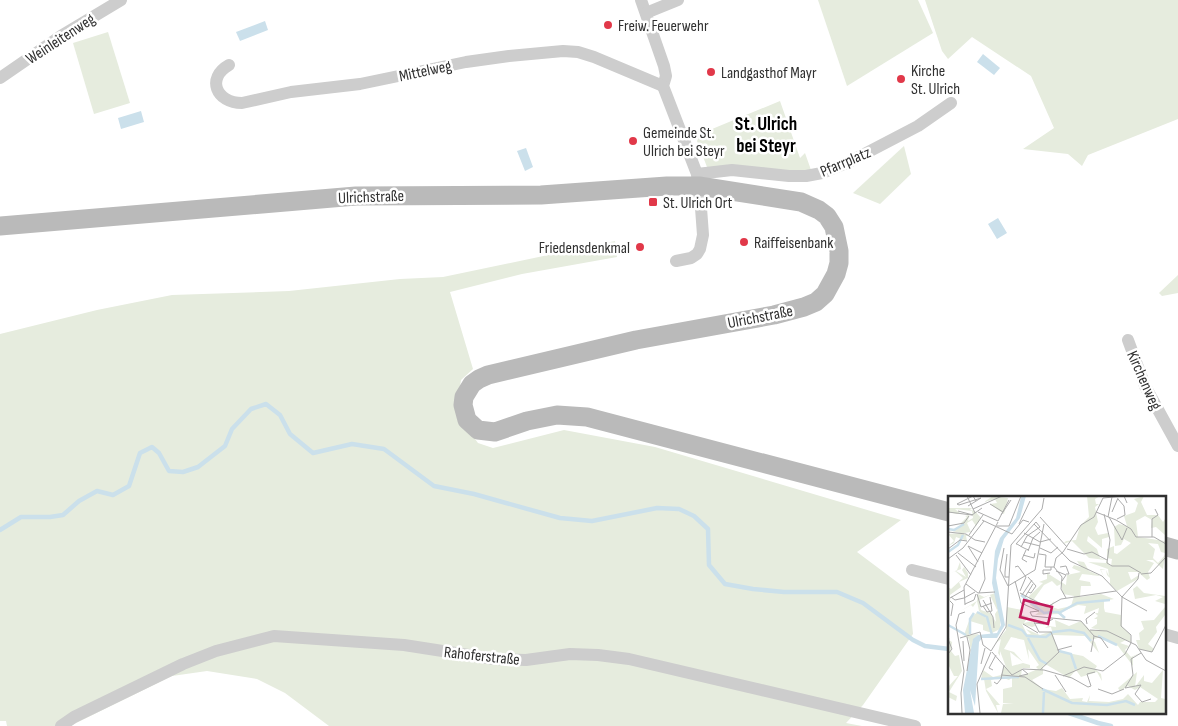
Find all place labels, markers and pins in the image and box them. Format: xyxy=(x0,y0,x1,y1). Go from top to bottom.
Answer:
place label: Freiw. Feuerwehr xyxy=(618,17,709,36)
marker: Freiw. Feuerwehr xyxy=(602,19,614,31)
place label: Kirche St. Ulrich xyxy=(911,62,960,99)
place label: Landgasthof Mayr xyxy=(721,64,817,83)
marker: Landgasthof Mayr xyxy=(705,66,717,78)
marker: Kirche St. Ulrich xyxy=(895,73,907,85)
place label: Gemeinde St. Ulrich bei Steyr xyxy=(643,124,725,161)
marker: Gemeinde St. Ulrich bei Steyr xyxy=(627,135,639,147)
place label: St. Ulrich Ort xyxy=(663,194,732,213)
marker: St. Ulrich Ort xyxy=(647,196,659,208)
place label: Raiffeisenbank xyxy=(754,234,833,253)
marker: Raiffeisenbank xyxy=(738,236,750,248)
place label: Friedensdenkmal xyxy=(539,239,630,258)
marker: Friedensdenkmal xyxy=(634,241,646,253)

